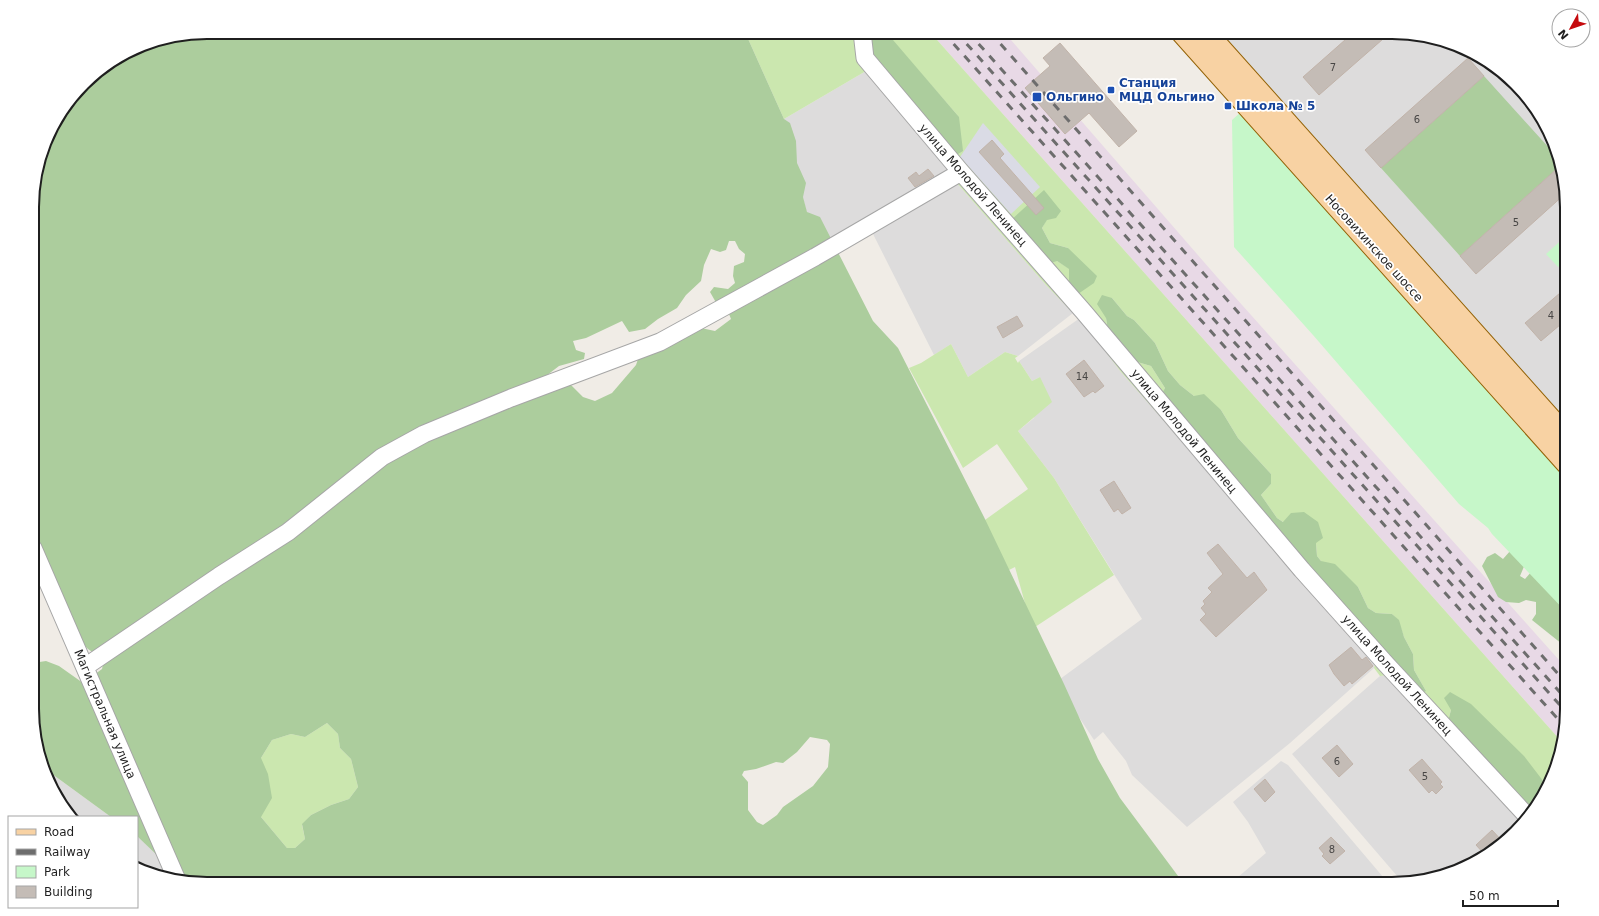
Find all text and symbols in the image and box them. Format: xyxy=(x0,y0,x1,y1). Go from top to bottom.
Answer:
north arrow xyxy=(1551,8,1591,48)
text: N xyxy=(1556,26,1572,42)
house number: 7 xyxy=(1330,62,1336,73)
place label: Станция МЦД Ольгино xyxy=(1119,76,1215,104)
marker: Станция МЦД Ольгино xyxy=(1106,85,1116,95)
place label: Ольгино xyxy=(1046,90,1104,104)
marker: Ольгино xyxy=(1031,91,1043,103)
place label: Школа № 5 xyxy=(1236,99,1315,113)
marker: Школа № 5 xyxy=(1223,101,1233,111)
house number: 6 xyxy=(1414,114,1420,125)
street label: улица Молодой Ленинец xyxy=(916,121,1030,249)
street label: Носовихинское шоссе xyxy=(1322,192,1426,304)
house number: 5 xyxy=(1513,217,1519,228)
house number: 4 xyxy=(1548,310,1554,321)
street label: улица Молодой Ленинец xyxy=(1128,366,1240,496)
house number: 14 xyxy=(1076,371,1088,382)
street label: улица Молодой Ленинец xyxy=(1339,612,1455,738)
street label: Магистральная улица xyxy=(71,647,139,781)
house number: 6 xyxy=(1334,756,1340,767)
house number: 5 xyxy=(1422,771,1428,782)
legend xyxy=(8,816,138,908)
text: Road xyxy=(44,825,74,839)
house number: 8 xyxy=(1329,844,1335,855)
text: Railway xyxy=(44,845,90,859)
text: Park xyxy=(44,865,70,879)
scale bar xyxy=(1463,882,1558,908)
text: Building xyxy=(44,885,93,899)
text: 50 m xyxy=(1469,889,1500,903)

